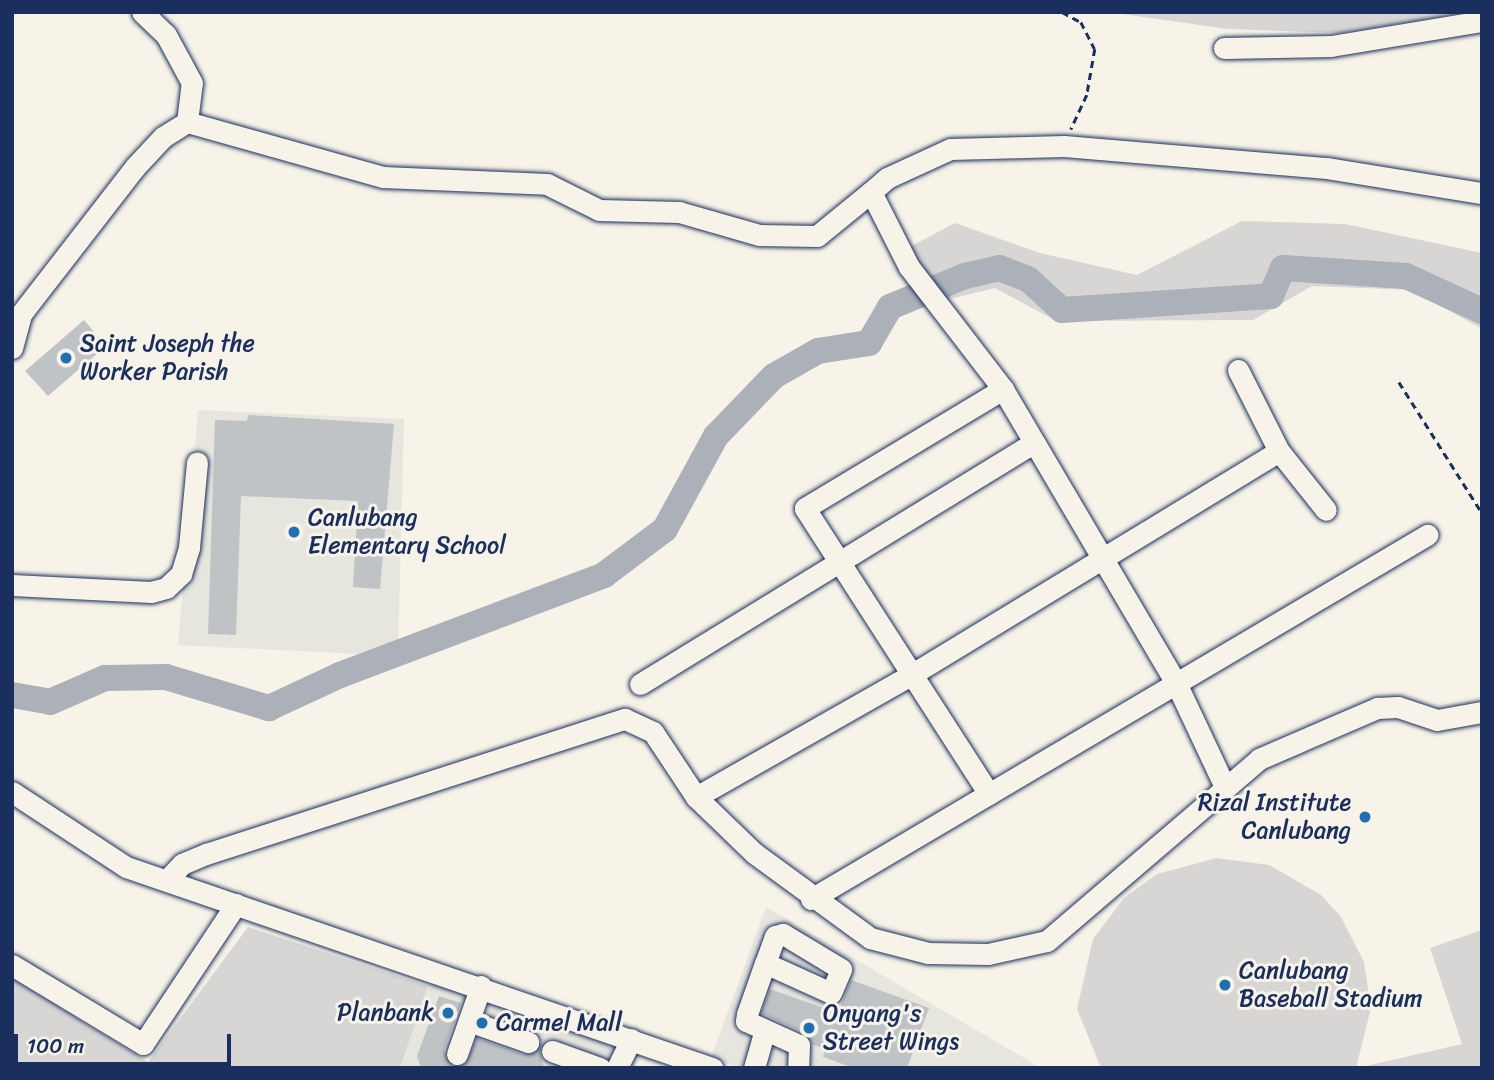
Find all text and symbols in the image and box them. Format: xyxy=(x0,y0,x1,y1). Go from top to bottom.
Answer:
place label: Saint Joseph the Worker Parish xyxy=(80,330,257,386)
marker: Saint Joseph the Worker Parish xyxy=(58,350,74,366)
place label: Canlubang Elementary School xyxy=(308,504,506,560)
marker: Canlubang Elementary School xyxy=(286,524,302,540)
place label: Rizal Institute Canlubang xyxy=(1198,789,1351,845)
marker: Rizal Institute Canlubang xyxy=(1357,809,1373,825)
place label: Canlubang Baseball Stadium xyxy=(1239,957,1423,1013)
marker: Canlubang Baseball Stadium xyxy=(1217,977,1233,993)
place label: Planbank xyxy=(337,999,434,1027)
place label: Onyang's Street Wings xyxy=(823,1000,959,1056)
marker: Planbank xyxy=(440,1005,456,1021)
place label: Carmel Mall xyxy=(496,1009,622,1037)
marker: Carmel Mall xyxy=(474,1015,490,1031)
scale bar xyxy=(18,1020,234,1064)
marker: Onyang's Street Wings xyxy=(801,1020,817,1036)
text: 100 m xyxy=(27,1027,84,1065)

